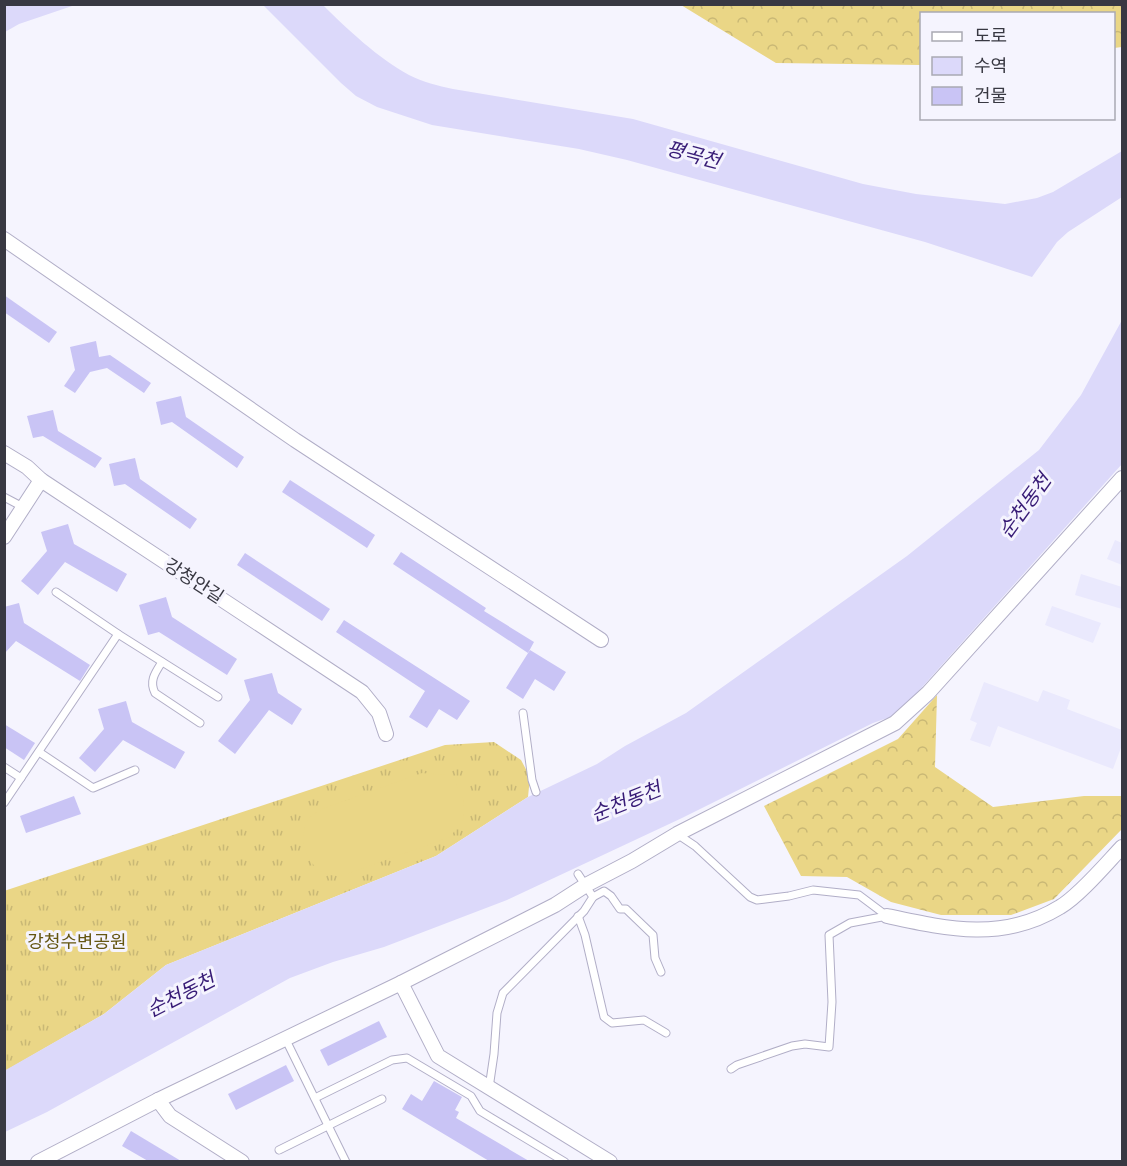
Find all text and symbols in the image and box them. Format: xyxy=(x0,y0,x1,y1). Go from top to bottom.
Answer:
legend xyxy=(920,12,1115,120)
text: 도로 xyxy=(974,23,1007,49)
text: 수역 xyxy=(974,53,1007,79)
text: 건물 xyxy=(974,83,1007,109)
water label: 평곡천 xyxy=(663,134,726,177)
water label: 순천동천 xyxy=(992,466,1060,544)
street label: 강청안길 xyxy=(159,552,229,610)
water label: 순천동천 xyxy=(586,774,668,829)
park label: 강청수변공원 xyxy=(27,929,127,955)
water label: 순천동천 xyxy=(142,964,223,1025)

